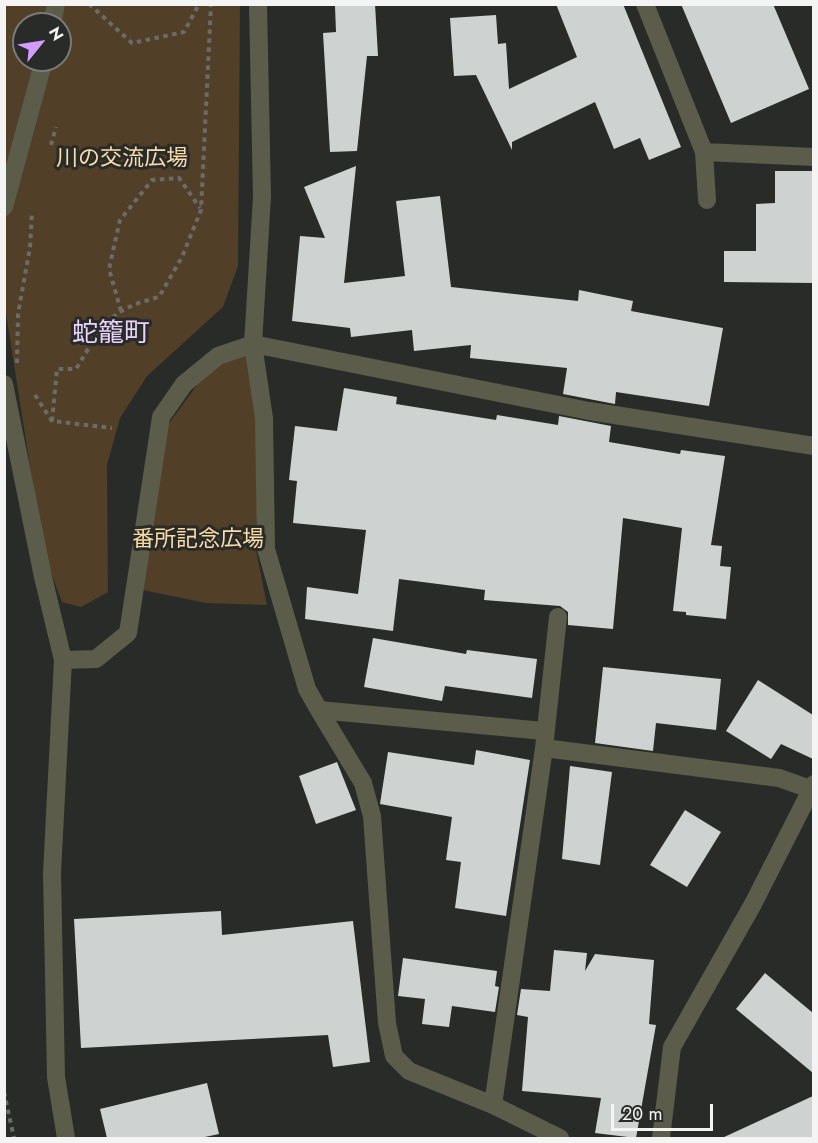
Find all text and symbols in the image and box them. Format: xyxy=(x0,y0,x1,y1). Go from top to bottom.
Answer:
north arrow xyxy=(12,12,72,72)
text: N xyxy=(43,22,69,45)
park label: 川の交流広場 xyxy=(56,147,188,173)
district label: 蛇籠町 xyxy=(72,319,150,351)
park label: 番所記念広場 xyxy=(132,528,264,554)
scale bar xyxy=(614,1092,716,1130)
text: 20 m xyxy=(622,1101,662,1127)

